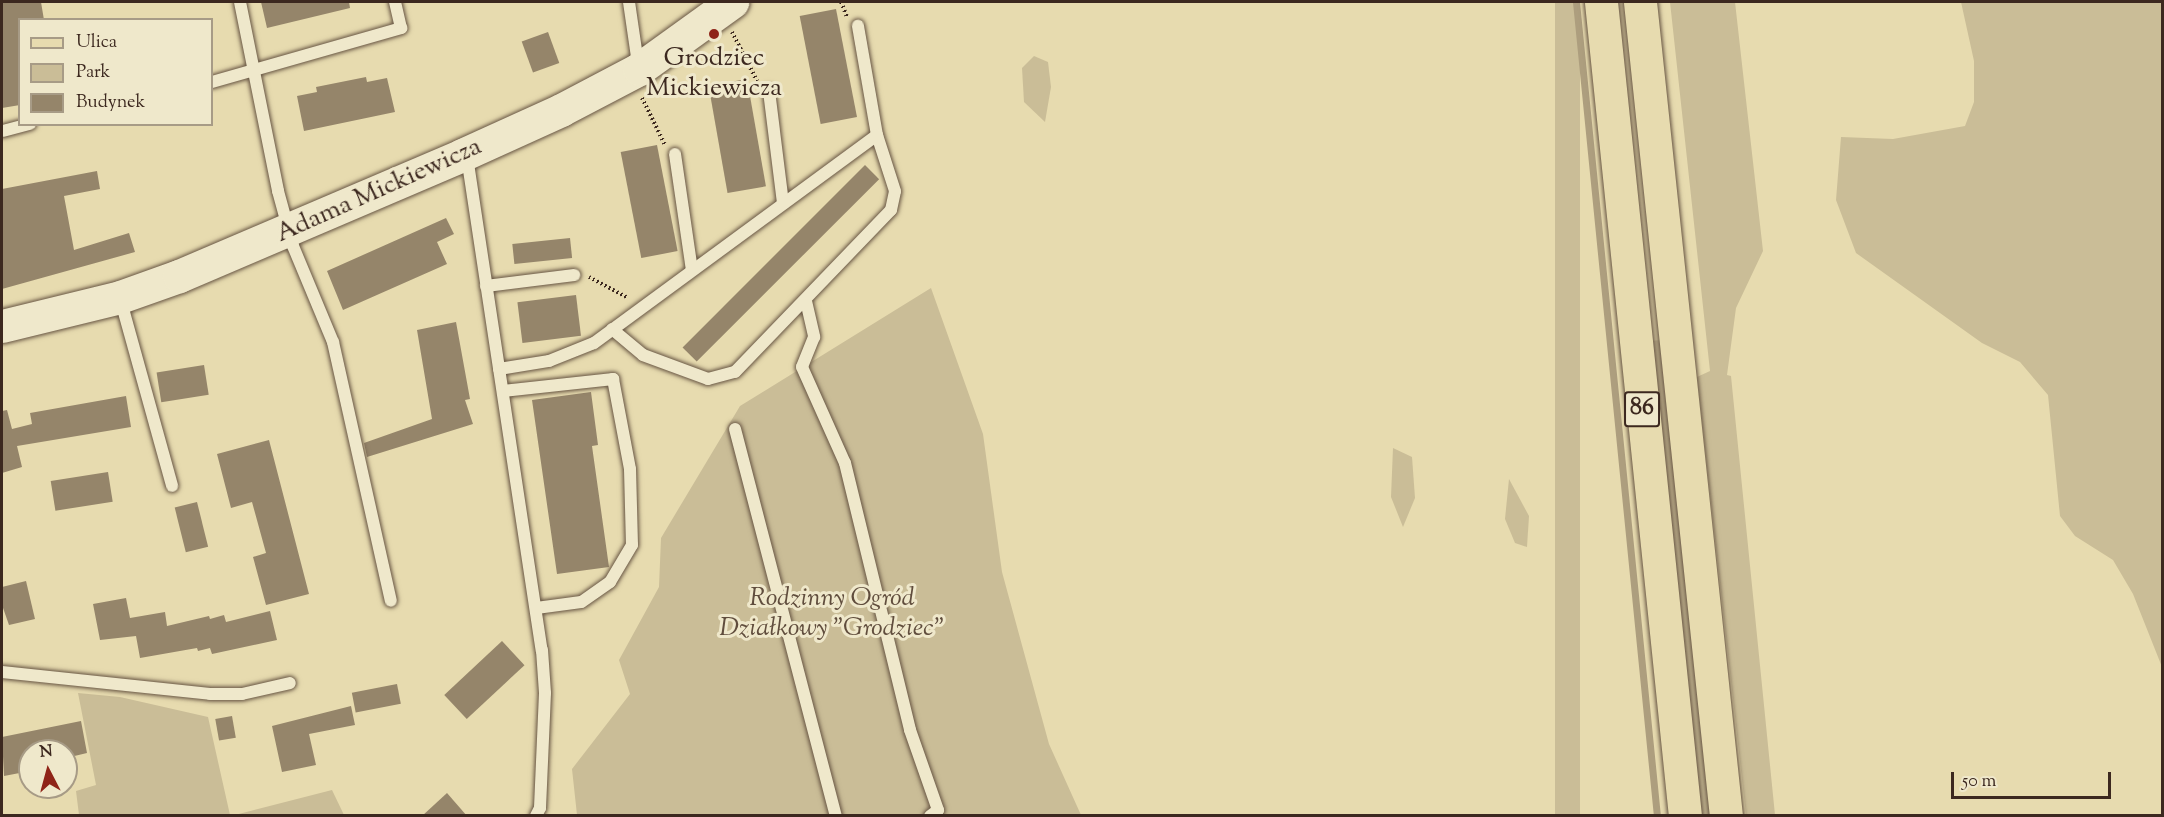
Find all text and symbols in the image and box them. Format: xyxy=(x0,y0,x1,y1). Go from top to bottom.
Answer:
legend xyxy=(18,18,213,126)
marker: Grodziec Mickiewicza xyxy=(707,27,721,41)
text: Ulica xyxy=(76,30,117,56)
place label: Grodziec Mickiewicza xyxy=(646,43,782,104)
text: Park xyxy=(76,60,110,86)
text: Budynek xyxy=(76,90,145,116)
street label: Adama Mickiewicza xyxy=(271,132,487,250)
road number: 86 xyxy=(1624,388,1660,430)
park label: Rodzinny Ogród Działkowy "Grodziec" xyxy=(719,583,945,644)
north arrow xyxy=(18,739,78,799)
text: N xyxy=(39,740,54,765)
scale bar xyxy=(1954,760,2114,798)
text: 50 m xyxy=(1962,769,1996,795)

